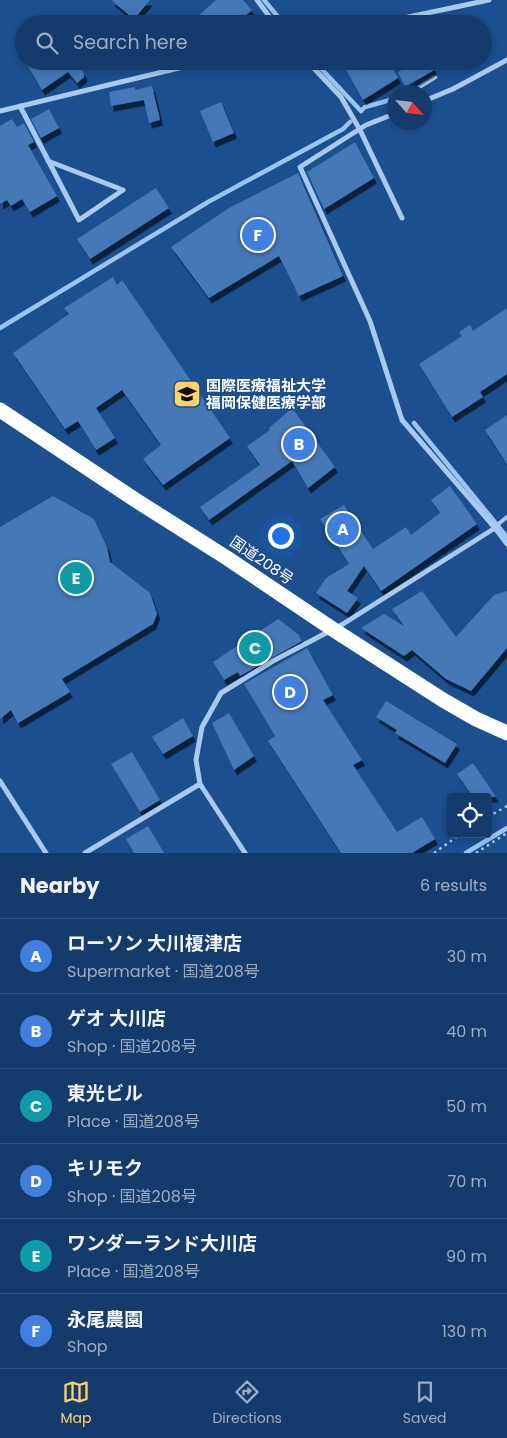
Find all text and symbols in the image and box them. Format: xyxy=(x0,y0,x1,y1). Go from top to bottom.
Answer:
search box xyxy=(15,15,492,70)
icon: search xyxy=(33,29,61,57)
text: Search here xyxy=(73,29,187,56)
north arrow xyxy=(387,85,432,130)
pin: F xyxy=(242,216,274,254)
place label: 国際医療福祉大学 福岡保健医療学部 xyxy=(205,375,326,413)
school or university icon: 国際医療福祉大学 福岡保健医療学部 xyxy=(172,379,202,409)
pin: B xyxy=(283,425,315,463)
pin: A xyxy=(327,510,359,548)
your location xyxy=(268,523,294,549)
street label: 国道208号 xyxy=(226,531,298,589)
pin: E xyxy=(60,559,92,597)
pin: C xyxy=(239,629,271,667)
pin: D xyxy=(274,673,306,711)
map controls xyxy=(447,793,492,838)
button: locate xyxy=(447,793,492,838)
text: Nearby xyxy=(20,871,100,900)
text: 6 results xyxy=(420,874,487,897)
text: ローソン 大川榎津店 xyxy=(67,930,242,957)
text: A xyxy=(30,945,42,968)
text: 30 m xyxy=(447,945,487,968)
text: Supermarket · 国道208号 xyxy=(67,960,260,983)
text: ゲオ 大川店 xyxy=(67,1005,166,1032)
text: B xyxy=(31,1020,41,1043)
text: 40 m xyxy=(446,1020,487,1043)
text: Shop · 国道208号 xyxy=(67,1035,197,1058)
text: 東光ビル xyxy=(67,1080,143,1107)
text: C xyxy=(30,1095,42,1118)
text: 50 m xyxy=(446,1095,487,1118)
text: Place · 国道208号 xyxy=(67,1110,200,1133)
text: キリモク xyxy=(67,1155,143,1182)
text: D xyxy=(30,1170,42,1193)
text: 70 m xyxy=(447,1170,487,1193)
text: Shop · 国道208号 xyxy=(67,1185,197,1208)
text: ワンダーランド大川店 xyxy=(67,1230,257,1257)
text: E xyxy=(32,1245,40,1268)
text: 90 m xyxy=(446,1245,487,1268)
text: Place · 国道208号 xyxy=(67,1260,200,1283)
text: 永尾農園 xyxy=(67,1306,143,1333)
text: F xyxy=(32,1320,40,1343)
text: 130 m xyxy=(442,1320,487,1343)
text: Shop xyxy=(67,1335,108,1358)
tab: Map xyxy=(60,1378,91,1429)
tab: Directions xyxy=(212,1378,282,1429)
tab: Saved xyxy=(403,1378,447,1429)

